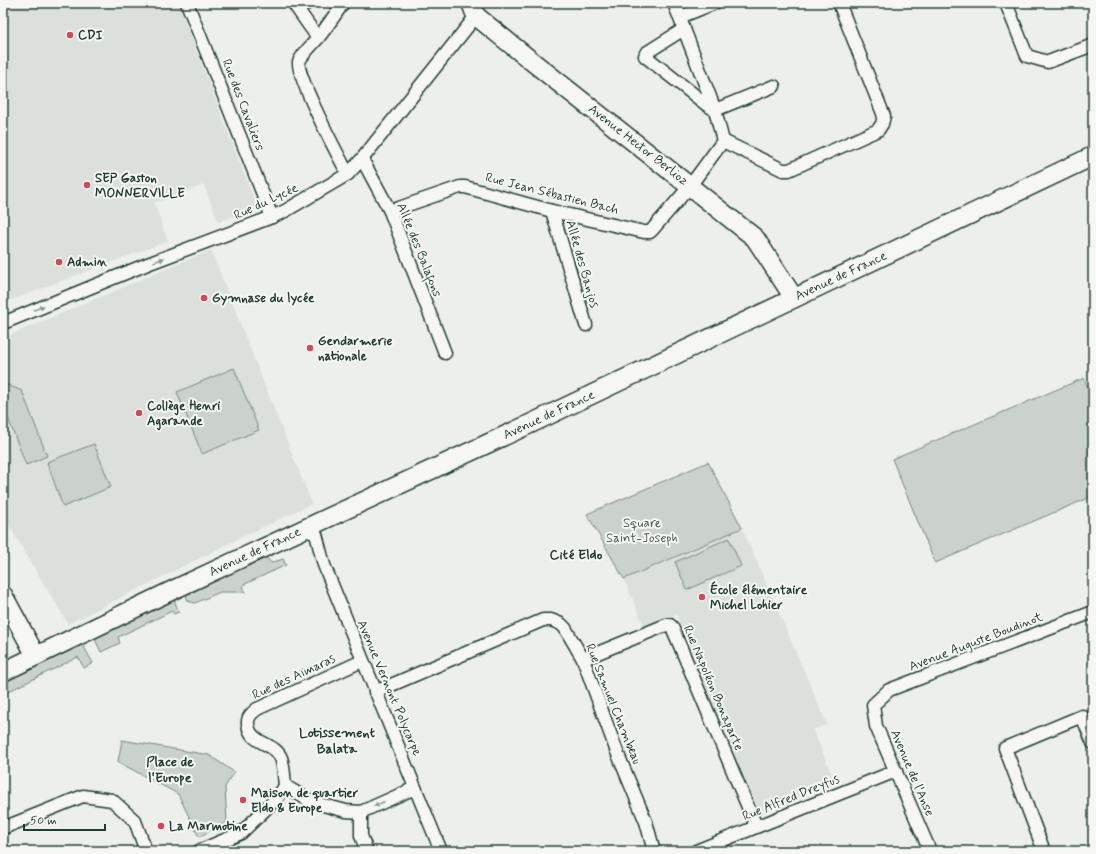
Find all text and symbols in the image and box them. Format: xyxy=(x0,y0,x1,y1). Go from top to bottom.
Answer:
place label: CDI xyxy=(78,27,103,44)
marker: CDI xyxy=(65,30,75,40)
street label: Rue des Cavaliers xyxy=(218,57,268,153)
street label: Avenue Hector Berlioz xyxy=(585,101,692,190)
street label: Rue Jean Sébastien Bach xyxy=(484,169,621,219)
place label: SEP Gaston MONNERVILLE xyxy=(95,170,185,202)
marker: SEP Gaston MONNERVILLE xyxy=(82,180,92,190)
street label: Rue du Lycée xyxy=(231,180,301,224)
street label: Allée des Balafons xyxy=(391,200,446,300)
street label: Allée des Banjos xyxy=(561,218,603,310)
street label: Avenue de France xyxy=(792,247,890,305)
place label: Admin xyxy=(67,254,108,271)
one-way arrow xyxy=(154,256,166,262)
marker: Admin xyxy=(54,257,64,267)
place label: Gymnase du lycée xyxy=(212,290,315,307)
marker: Gymnase du lycée xyxy=(199,293,209,303)
one-way arrow xyxy=(33,305,45,311)
place label: Gendarmerie nationale xyxy=(318,333,392,365)
marker: Gendarmerie nationale xyxy=(305,343,315,353)
street label: Avenue de France xyxy=(500,386,598,444)
place label: Collège Henri Agarande xyxy=(147,398,220,431)
marker: Collège Henri Agarande xyxy=(134,408,144,418)
park label: Square Saint-Joseph xyxy=(606,515,678,547)
street label: Avenue de France xyxy=(206,523,304,581)
district label: Cité Eldo xyxy=(550,546,603,564)
place label: École élémentaire Michel Lohier xyxy=(710,581,808,614)
marker: École élémentaire Michel Lohier xyxy=(697,592,707,602)
street label: Avenue Auguste Boudinot xyxy=(907,609,1046,675)
street label: Avenue Vernont Polycarpe xyxy=(353,617,425,759)
street label: Rue Napoléon Bonaparte xyxy=(679,623,747,753)
street label: Rue Samuel Chambeau xyxy=(581,641,645,767)
street label: Rue des Aïmaras xyxy=(250,650,338,704)
district label: Lotissement Balata xyxy=(299,724,376,758)
street label: Avenue de l'Anse xyxy=(886,727,938,819)
district label: Place de l'Europe xyxy=(146,753,194,787)
street label: Rue Alfred Dreyfus xyxy=(740,771,842,825)
place label: Maison de quartier Eldo & Europe xyxy=(251,785,359,817)
marker: Maison de quartier Eldo & Europe xyxy=(238,795,248,805)
one-way arrow xyxy=(374,801,385,807)
scale bar xyxy=(24,806,105,832)
text: 50 m xyxy=(30,813,57,829)
place label: La Marmotine xyxy=(169,818,248,835)
marker: La Marmotine xyxy=(156,821,166,831)

